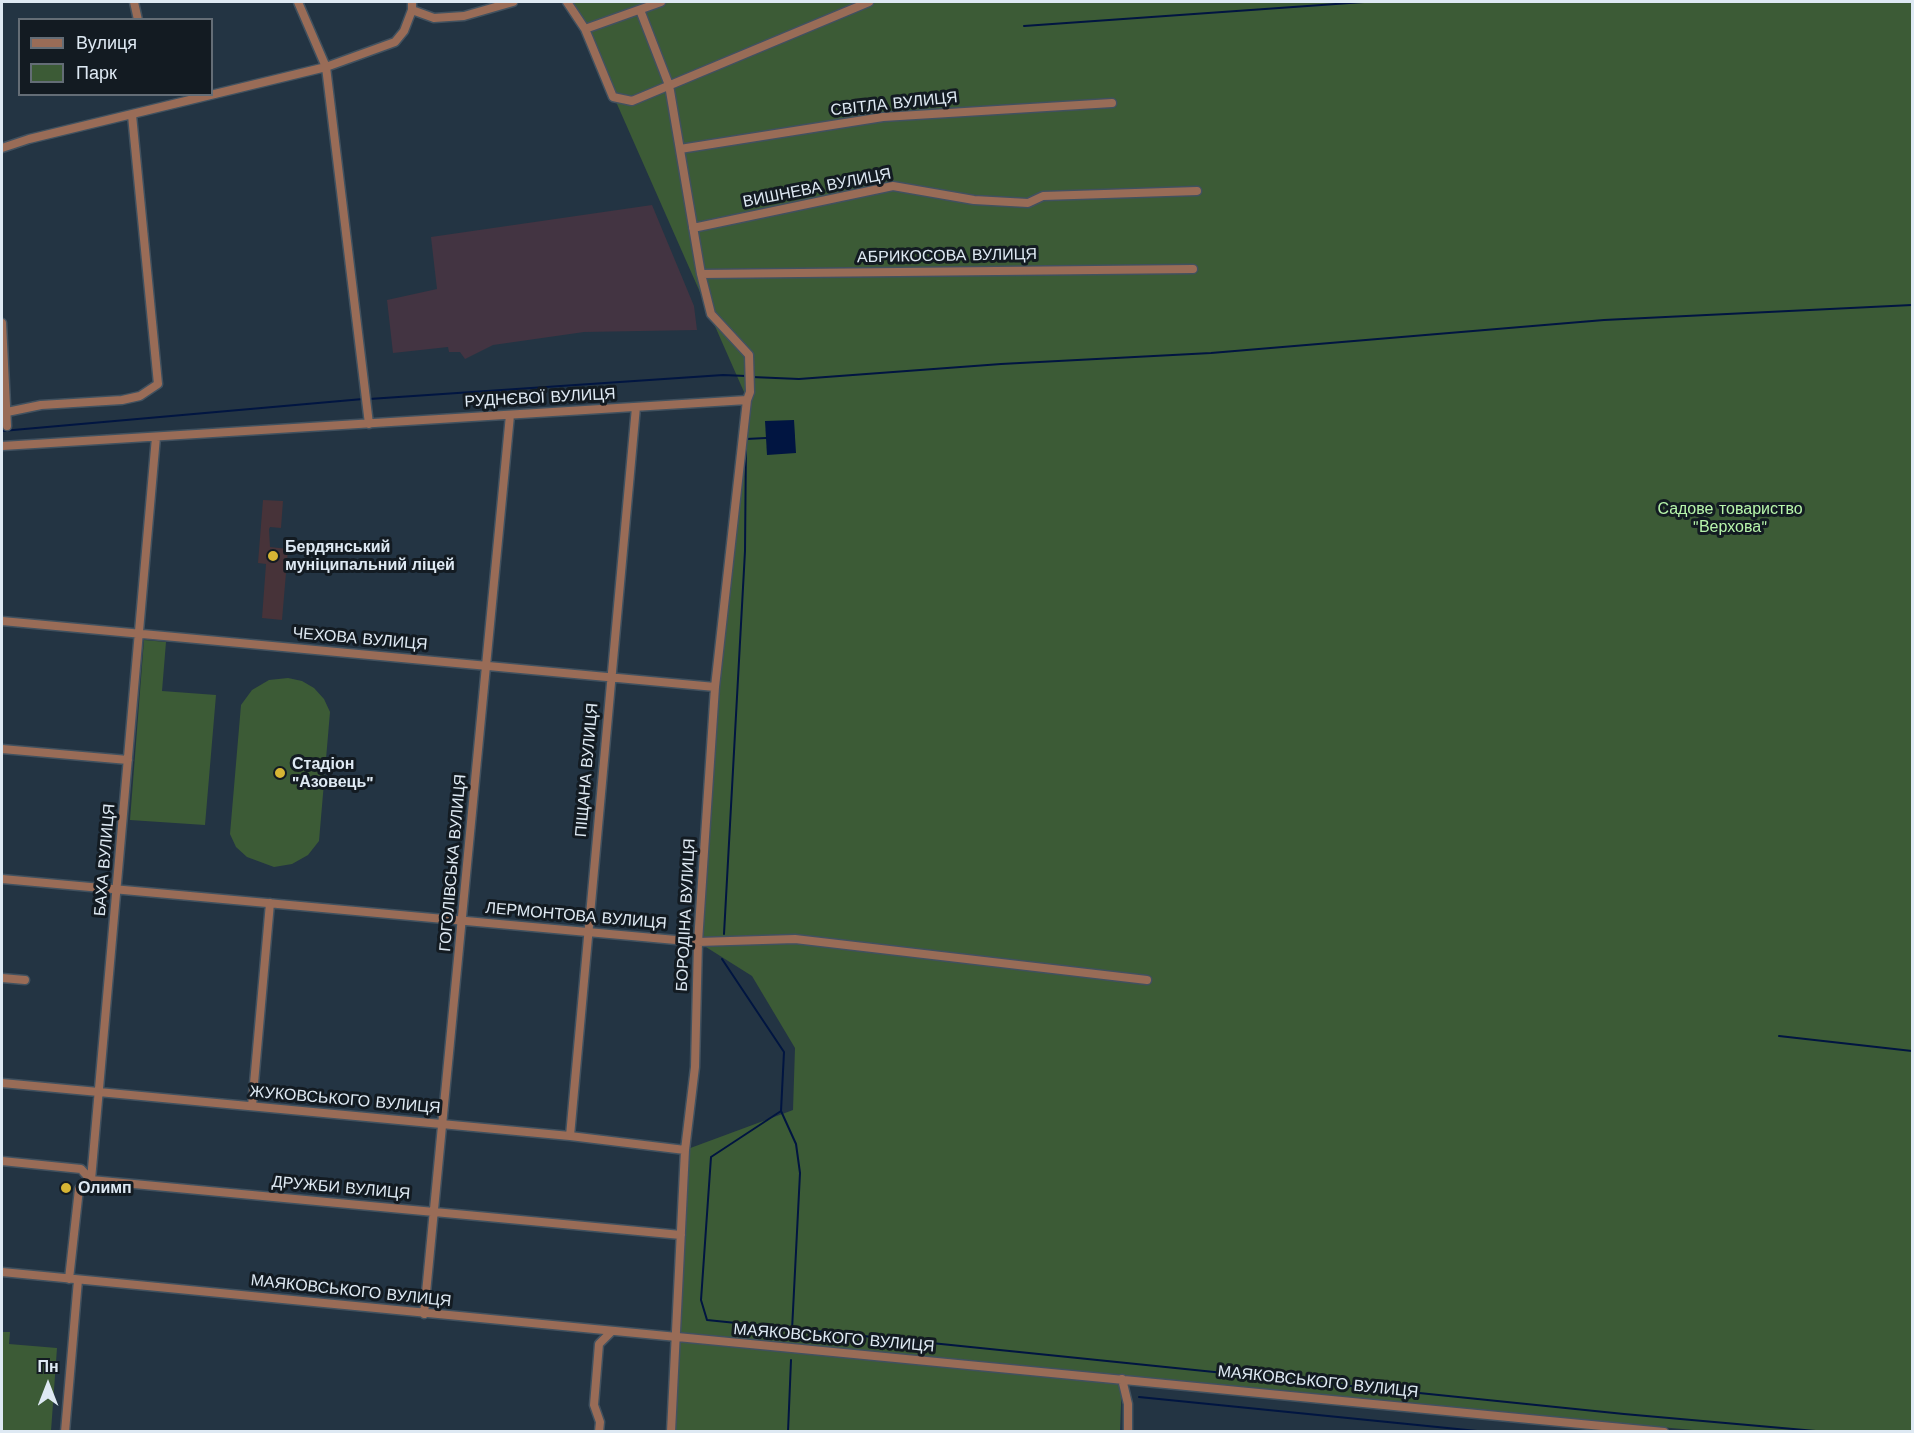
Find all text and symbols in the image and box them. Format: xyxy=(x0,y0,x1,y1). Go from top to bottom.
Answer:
legend xyxy=(18,18,213,96)
text: Вулиця xyxy=(76,32,137,53)
text: Парк xyxy=(76,62,117,83)
street label: СВІТЛА ВУЛИЦЯ xyxy=(829,88,959,120)
street label: ВИШНЕВА ВУЛИЦЯ xyxy=(741,164,893,212)
street label: АБРИКОСОВА ВУЛИЦЯ xyxy=(857,245,1037,267)
street label: РУДНЄВОЇ ВУЛИЦЯ xyxy=(464,384,616,412)
park label: Садове товариство "Верхова" xyxy=(1657,499,1803,537)
place label: Бердянський муніципальний ліцей xyxy=(285,537,455,575)
marker: Бердянський муніципальний ліцей xyxy=(266,549,280,563)
street label: ЧЕХОВА ВУЛИЦЯ xyxy=(292,624,428,654)
street label: ПІЩАНА ВУЛИЦЯ xyxy=(572,702,602,838)
place label: Стадіон "Азовець" xyxy=(292,754,373,792)
marker: Стадіон "Азовець" xyxy=(273,766,287,780)
street label: ГОГОЛІВСЬКА ВУЛИЦЯ xyxy=(436,774,470,952)
street label: БАХА ВУЛИЦЯ xyxy=(91,803,119,917)
street label: БОРОДІНА ВУЛИЦЯ xyxy=(672,838,700,992)
street label: ЛЕРМОНТОВА ВУЛИЦЯ xyxy=(485,899,667,933)
street label: ЖУКОВСЬКОГО ВУЛИЦЯ xyxy=(249,1082,441,1118)
street label: ДРУЖБИ ВУЛИЦЯ xyxy=(271,1172,411,1204)
place label: Олимп xyxy=(78,1178,132,1198)
marker: Олимп xyxy=(59,1181,73,1195)
street label: МАЯКОВСЬКОГО ВУЛИЦЯ xyxy=(250,1271,452,1311)
street label: МАЯКОВСЬКОГО ВУЛИЦЯ xyxy=(733,1320,935,1356)
north arrow xyxy=(18,1355,78,1415)
text: Пн xyxy=(37,1357,59,1376)
street label: МАЯКОВСЬКОГО ВУЛИЦЯ xyxy=(1217,1362,1419,1402)

